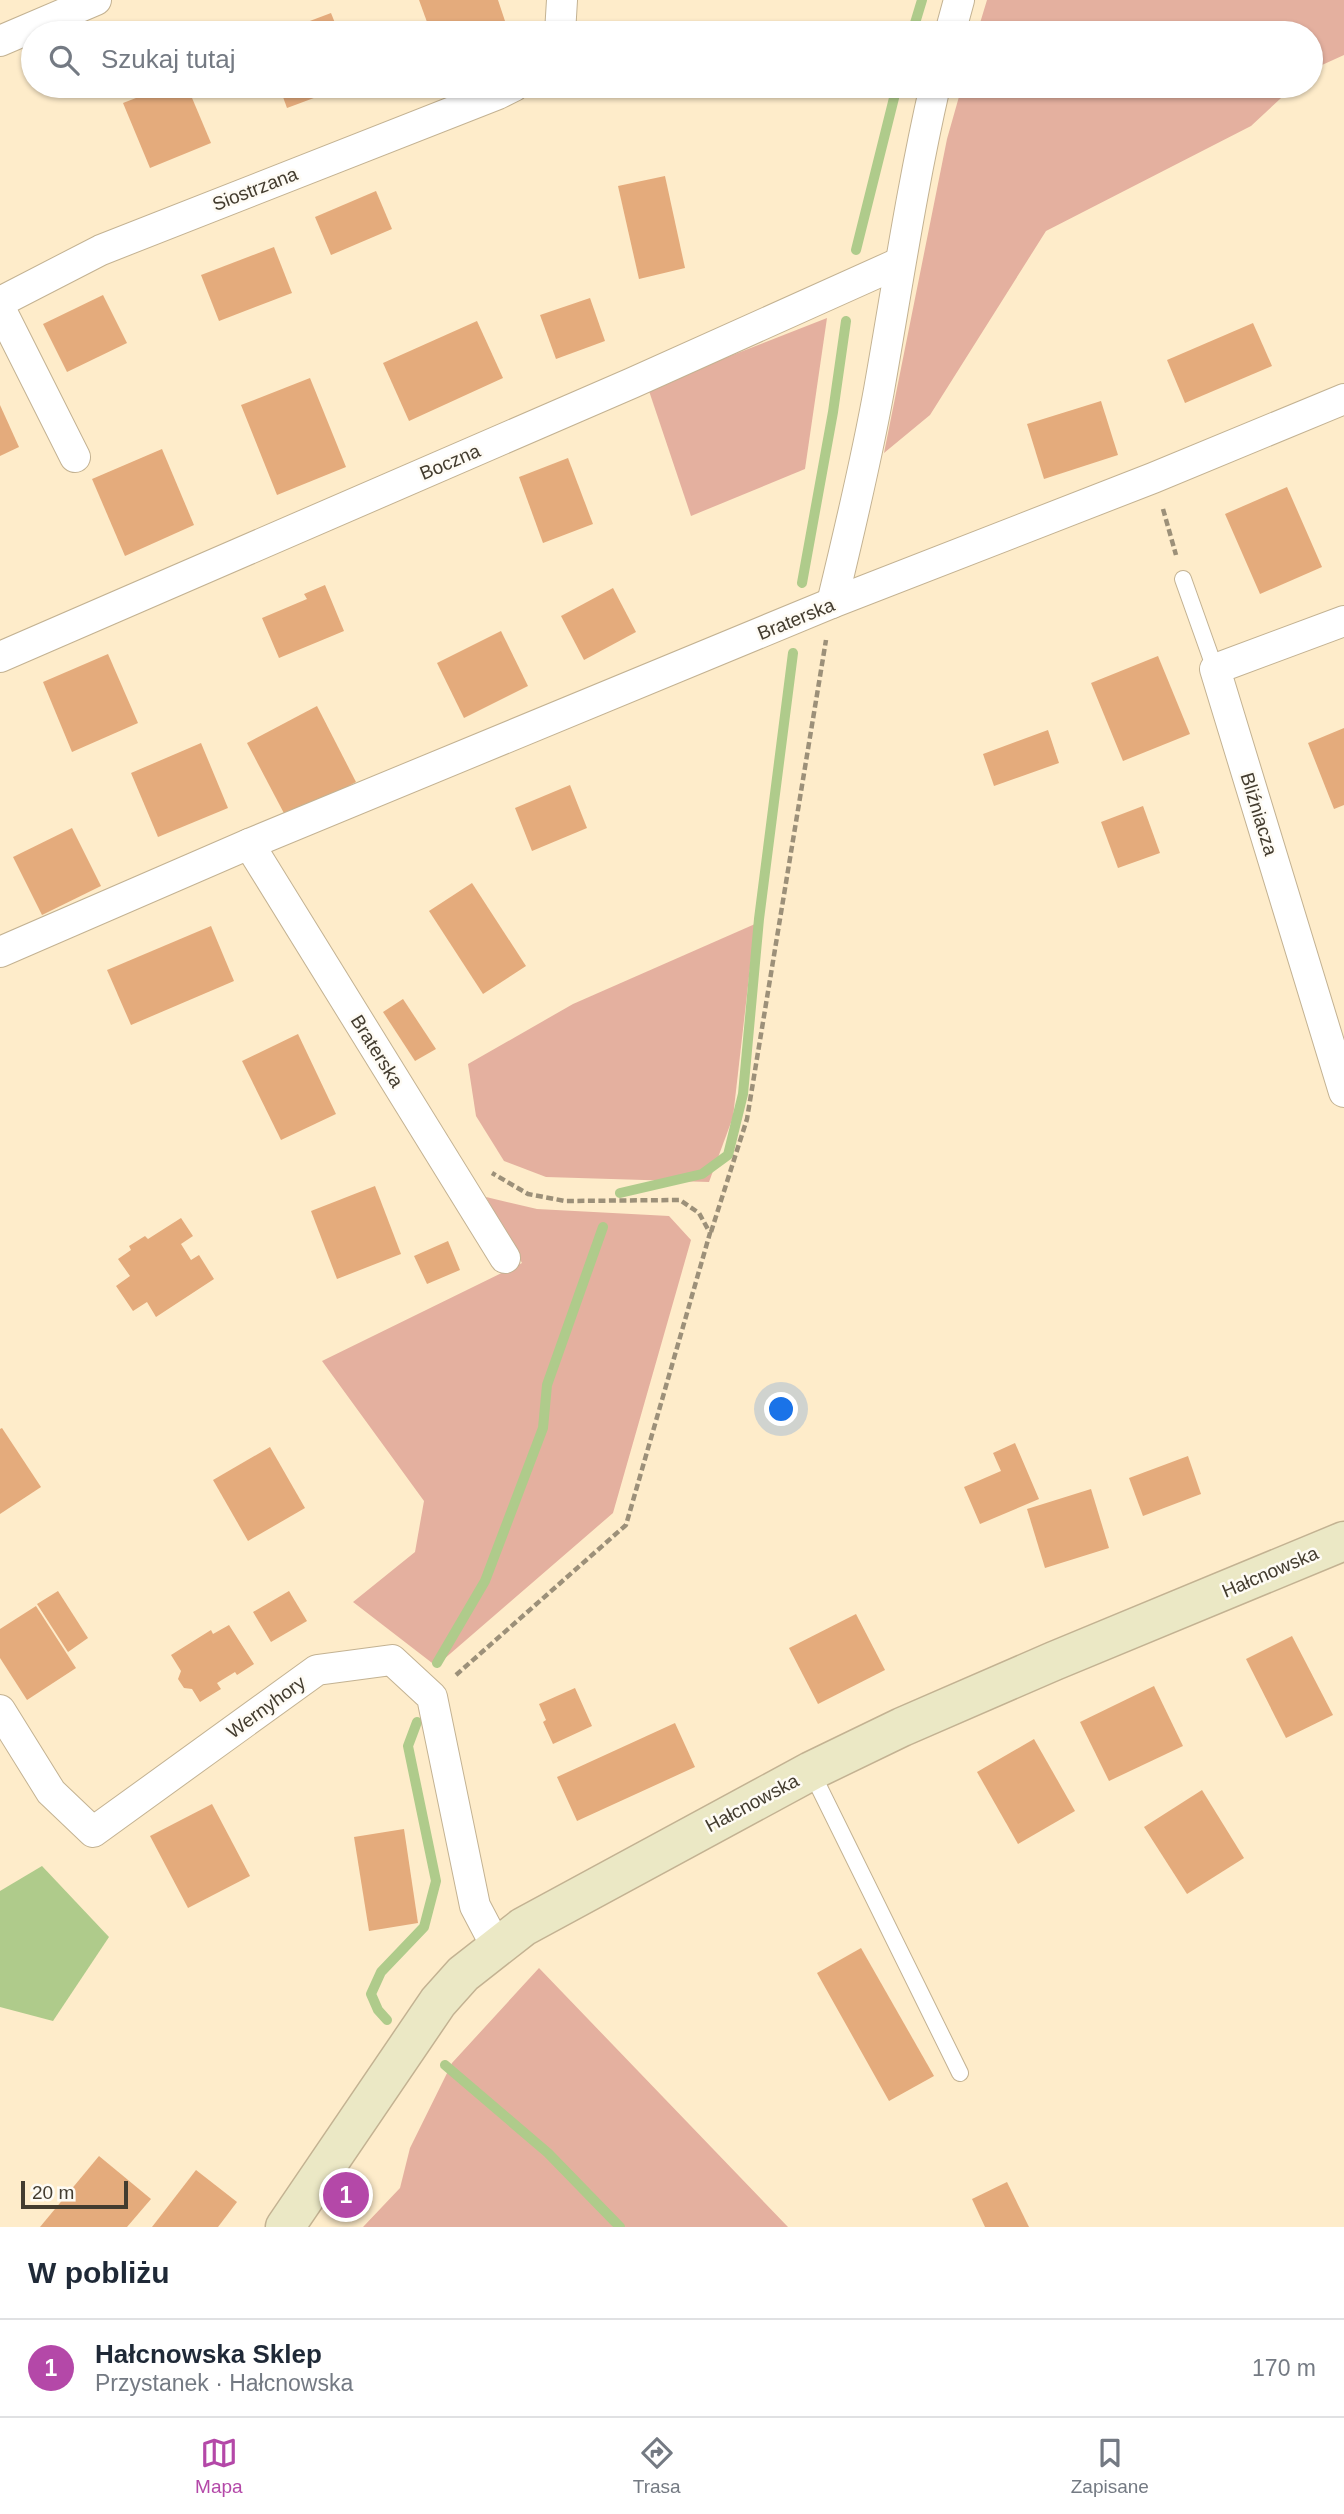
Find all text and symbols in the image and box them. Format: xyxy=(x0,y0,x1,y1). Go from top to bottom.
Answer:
search box xyxy=(21,21,1323,98)
icon: search xyxy=(45,41,83,79)
text: Szukaj tutaj xyxy=(101,44,235,74)
street label: Siostrzana xyxy=(209,163,301,215)
street label: Boczna xyxy=(417,440,484,484)
street label: Braterska xyxy=(754,594,838,644)
street label: Bliźniacza xyxy=(1236,770,1282,858)
street label: Braterska xyxy=(347,1011,408,1091)
your location xyxy=(764,1392,798,1426)
street label: Hałcnowska xyxy=(1219,1542,1322,1602)
street label: Wernyhory xyxy=(223,1671,310,1742)
street label: Hałcnowska xyxy=(702,1769,803,1836)
pin: 1 xyxy=(323,2169,369,2221)
scale bar xyxy=(21,2178,128,2210)
text: 20 m xyxy=(32,2182,74,2203)
text: W pobliżu xyxy=(28,2256,170,2289)
text: Hałcnowska Sklep xyxy=(95,2339,322,2369)
text: 1 xyxy=(45,2355,57,2381)
text: 170 m xyxy=(1252,2355,1316,2381)
text: Przystanek · Hałcnowska xyxy=(95,2370,353,2396)
tab: Mapa xyxy=(195,2434,243,2498)
tab: Trasa xyxy=(633,2434,681,2498)
tab: Zapisane xyxy=(1071,2434,1149,2498)

